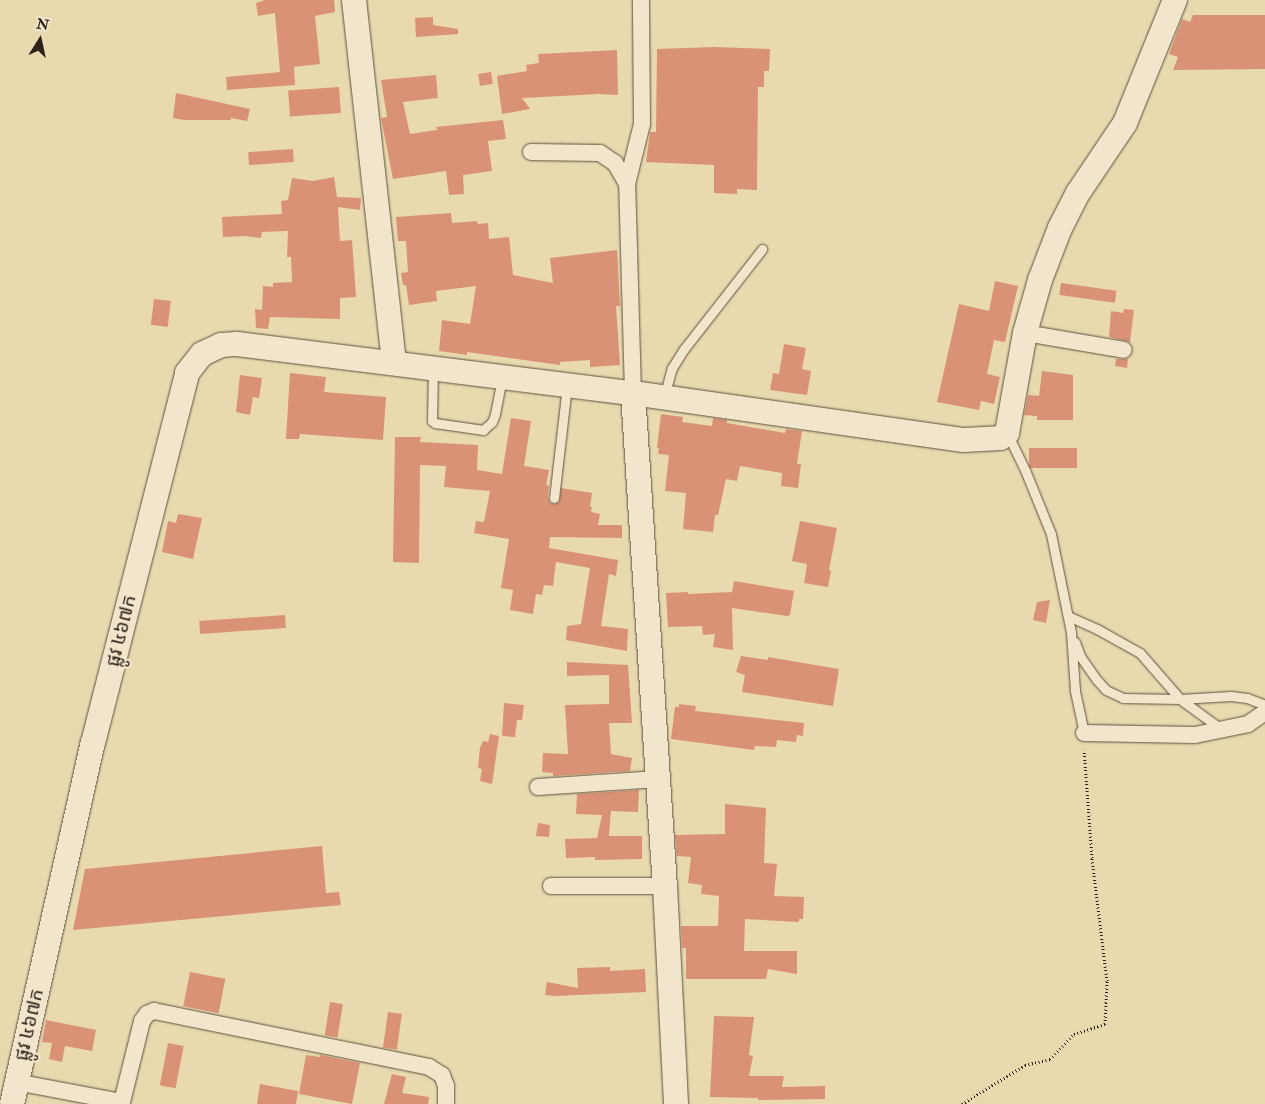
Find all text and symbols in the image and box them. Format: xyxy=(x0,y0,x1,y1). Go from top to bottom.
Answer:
north arrow xyxy=(15,15,65,65)
text: N xyxy=(35,15,50,34)
street label: ផ្លូវ ៤៦៧ក xyxy=(102,593,142,669)
street label: ផ្លូវ ៤៦៧ក xyxy=(11,987,49,1063)

